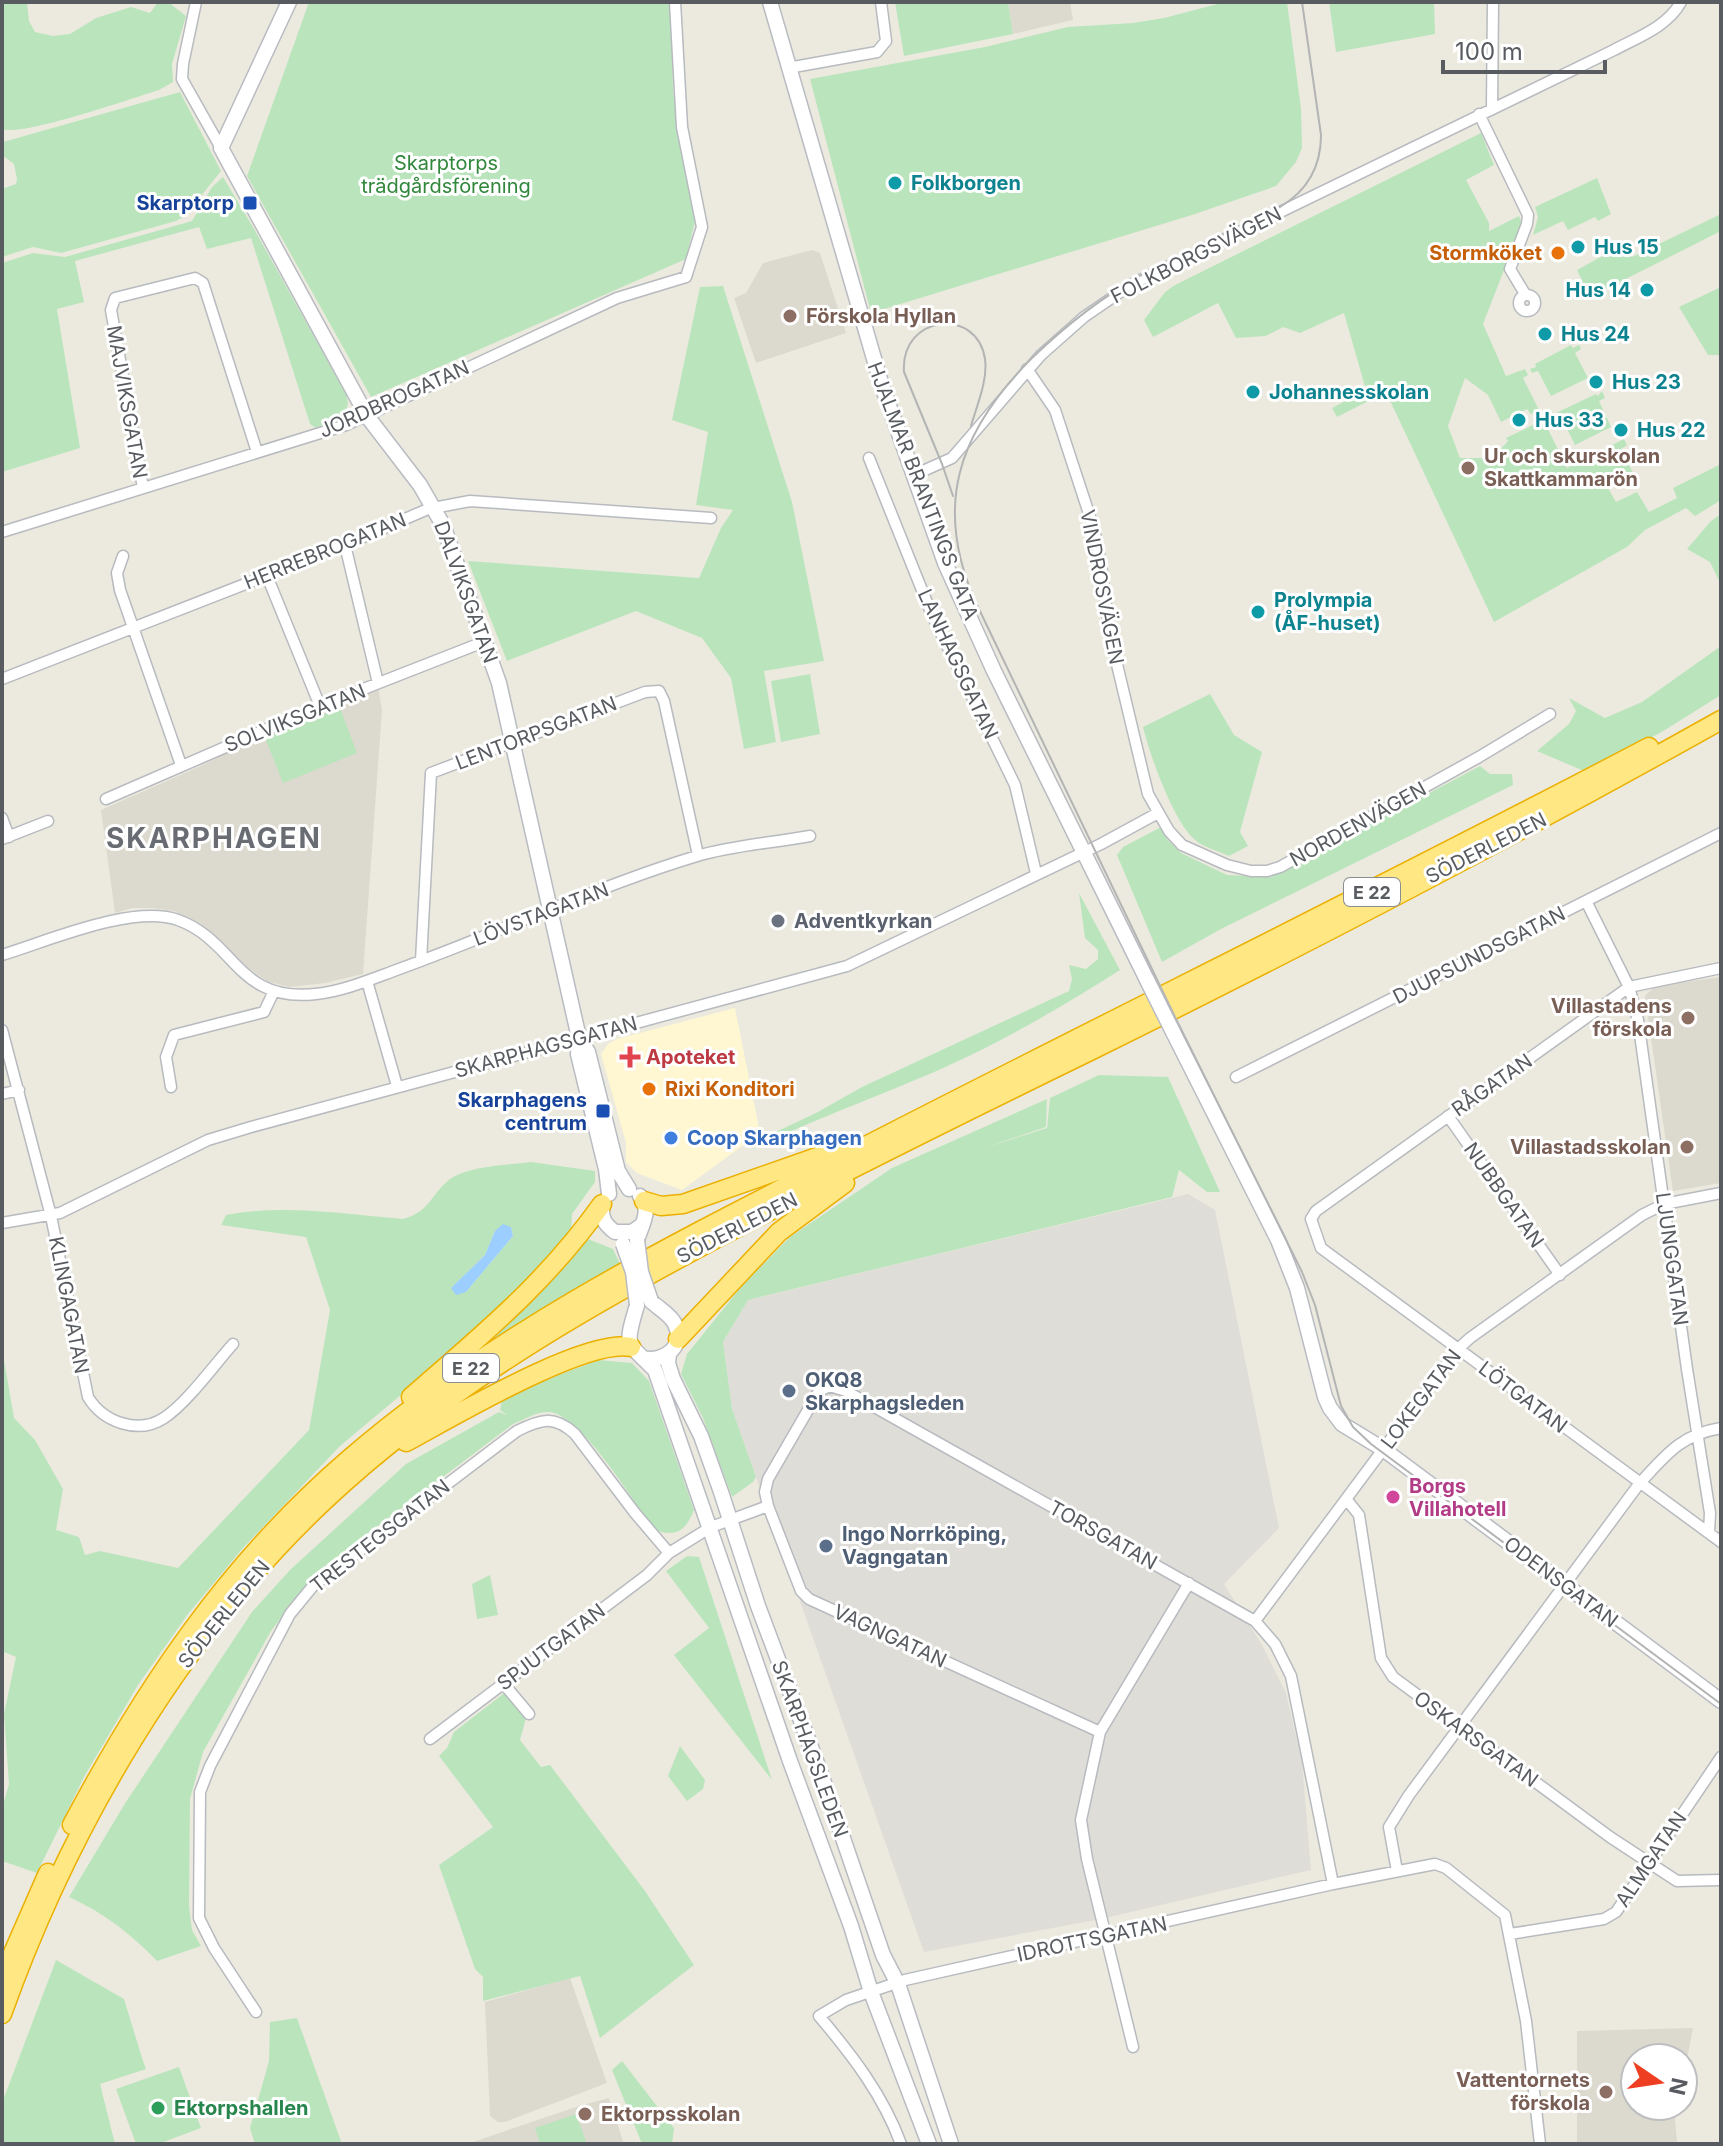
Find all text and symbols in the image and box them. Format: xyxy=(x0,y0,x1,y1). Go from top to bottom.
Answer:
scale bar xyxy=(1443,24,1605,74)
text: 100 m xyxy=(1455,37,1523,66)
park label: Skarptorps trädgårdsförening xyxy=(361,151,531,198)
place label: Folkborgen xyxy=(911,171,1021,195)
marker: Folkborgen xyxy=(886,174,904,192)
place label: Skarptorp xyxy=(137,191,234,215)
marker: Skarptorp xyxy=(241,194,259,212)
street label: FOLKBORGSVÄGEN xyxy=(1107,202,1285,308)
place label: Hus 15 xyxy=(1594,235,1659,259)
marker: Hus 15 xyxy=(1569,238,1587,256)
place label: Stormköket xyxy=(1429,241,1542,265)
marker: Stormköket xyxy=(1549,244,1567,262)
place label: Hus 14 xyxy=(1566,278,1631,302)
marker: Hus 14 xyxy=(1638,281,1656,299)
place label: Förskola Hyllan xyxy=(806,304,956,328)
marker: Förskola Hyllan xyxy=(781,307,799,325)
place label: Hus 24 xyxy=(1561,322,1630,346)
street label: MAJVIKSGATAN xyxy=(102,324,152,480)
marker: Hus 24 xyxy=(1536,325,1554,343)
street label: JORDBROGATAN xyxy=(315,355,473,443)
street label: HJALMAR BRANTINGS GATA xyxy=(863,359,983,624)
place label: Hus 23 xyxy=(1612,370,1681,394)
marker: Hus 23 xyxy=(1587,373,1605,391)
place label: Johannesskolan xyxy=(1269,380,1429,404)
marker: Johannesskolan xyxy=(1244,383,1262,401)
place label: Hus 33 xyxy=(1535,408,1604,432)
marker: Hus 33 xyxy=(1510,411,1528,429)
place label: Hus 22 xyxy=(1637,418,1706,442)
marker: Hus 22 xyxy=(1612,421,1630,439)
place label: Ur och skurskolan Skattkammarön xyxy=(1484,444,1660,491)
marker: Ur och skurskolan Skattkammarön xyxy=(1459,459,1477,477)
street label: HERREBROGATAN xyxy=(241,508,409,594)
street label: VINDROSVÄGEN xyxy=(1075,508,1129,666)
street label: DALVIKSGATAN xyxy=(429,518,503,666)
street label: LANHAGSGATAN xyxy=(913,585,1003,743)
place label: Prolympia (ÅF-huset) xyxy=(1274,588,1380,635)
marker: Prolympia (ÅF-huset) xyxy=(1249,603,1267,621)
street label: SOLVIKSGATAN xyxy=(221,679,369,757)
street label: LENTORPSGATAN xyxy=(452,691,620,775)
street label: NORDENVÄGEN xyxy=(1286,777,1430,871)
street label: SÖDERLEDEN xyxy=(1422,807,1550,889)
district label: SKARPHAGEN xyxy=(106,821,322,855)
street label: LÖVSTAGATAN xyxy=(470,877,612,951)
road number: E 22 xyxy=(1344,878,1400,906)
street label: DJUPSUNDSGATAN xyxy=(1389,901,1569,1009)
place label: Adventkyrkan xyxy=(794,909,933,933)
marker: Adventkyrkan xyxy=(769,912,787,930)
place label: Villastadens förskola xyxy=(1551,994,1672,1041)
marker: Villastadens förskola xyxy=(1679,1009,1697,1027)
street label: SKARPHAGSGATAN xyxy=(452,1011,640,1083)
place label: Apoteket xyxy=(646,1045,735,1069)
street label: RÅGATAN xyxy=(1446,1047,1537,1121)
marker: Apoteket xyxy=(621,1048,639,1066)
place label: Rixi Konditori xyxy=(665,1077,795,1101)
marker: Rixi Konditori xyxy=(640,1080,658,1098)
place label: Skarphagens centrum xyxy=(458,1088,587,1135)
marker: Skarphagens centrum xyxy=(594,1102,612,1120)
place label: Coop Skarphagen xyxy=(687,1126,862,1150)
marker: Coop Skarphagen xyxy=(662,1129,680,1147)
place label: Villastadsskolan xyxy=(1510,1135,1671,1159)
street label: NUBBGATAN xyxy=(1459,1138,1549,1252)
marker: Villastadsskolan xyxy=(1678,1138,1696,1156)
street label: SÖDERLEDEN xyxy=(673,1187,801,1269)
street label: LJUNGGATAN xyxy=(1651,1191,1693,1327)
street label: KLINGAGATAN xyxy=(44,1234,94,1376)
street label: LOKEGATAN xyxy=(1376,1345,1466,1453)
road number: E 22 xyxy=(443,1354,499,1382)
street label: LÖTGATAN xyxy=(1474,1356,1572,1438)
place label: OKQ8 Skarphagsleden xyxy=(805,1368,964,1415)
marker: OKQ8 Skarphagsleden xyxy=(780,1382,798,1400)
street label: TRESTEGSGATAN xyxy=(306,1474,454,1598)
place label: Borgs Villahotell xyxy=(1409,1474,1506,1521)
marker: Borgs Villahotell xyxy=(1384,1488,1402,1506)
street label: TORSGATAN xyxy=(1045,1495,1161,1575)
place label: Ingo Norrköping, Vagngatan xyxy=(842,1522,1007,1569)
street label: ODENSGATAN xyxy=(1499,1531,1623,1633)
marker: Ingo Norrköping, Vagngatan xyxy=(817,1537,835,1555)
street label: SÖDERLEDEN xyxy=(173,1555,275,1673)
street label: SPJUTGATAN xyxy=(492,1599,610,1695)
street label: VAGNGATAN xyxy=(830,1599,950,1673)
street label: SKARPHAGSLEDEN xyxy=(767,1657,853,1841)
street label: OSKARSGATAN xyxy=(1409,1686,1543,1792)
street label: ALMGATAN xyxy=(1610,1807,1692,1911)
street label: IDROTTSGATAN xyxy=(1015,1911,1169,1967)
north arrow xyxy=(1619,2042,1699,2122)
place label: Vattentornets förskola xyxy=(1456,2068,1590,2115)
text: N xyxy=(1664,2075,1693,2098)
marker: Vattentornets förskola xyxy=(1597,2083,1615,2101)
place label: Ektorpshallen xyxy=(174,2096,309,2120)
marker: Ektorpshallen xyxy=(149,2099,167,2117)
place label: Ektorpsskolan xyxy=(601,2102,740,2126)
marker: Ektorpsskolan xyxy=(576,2105,594,2123)

